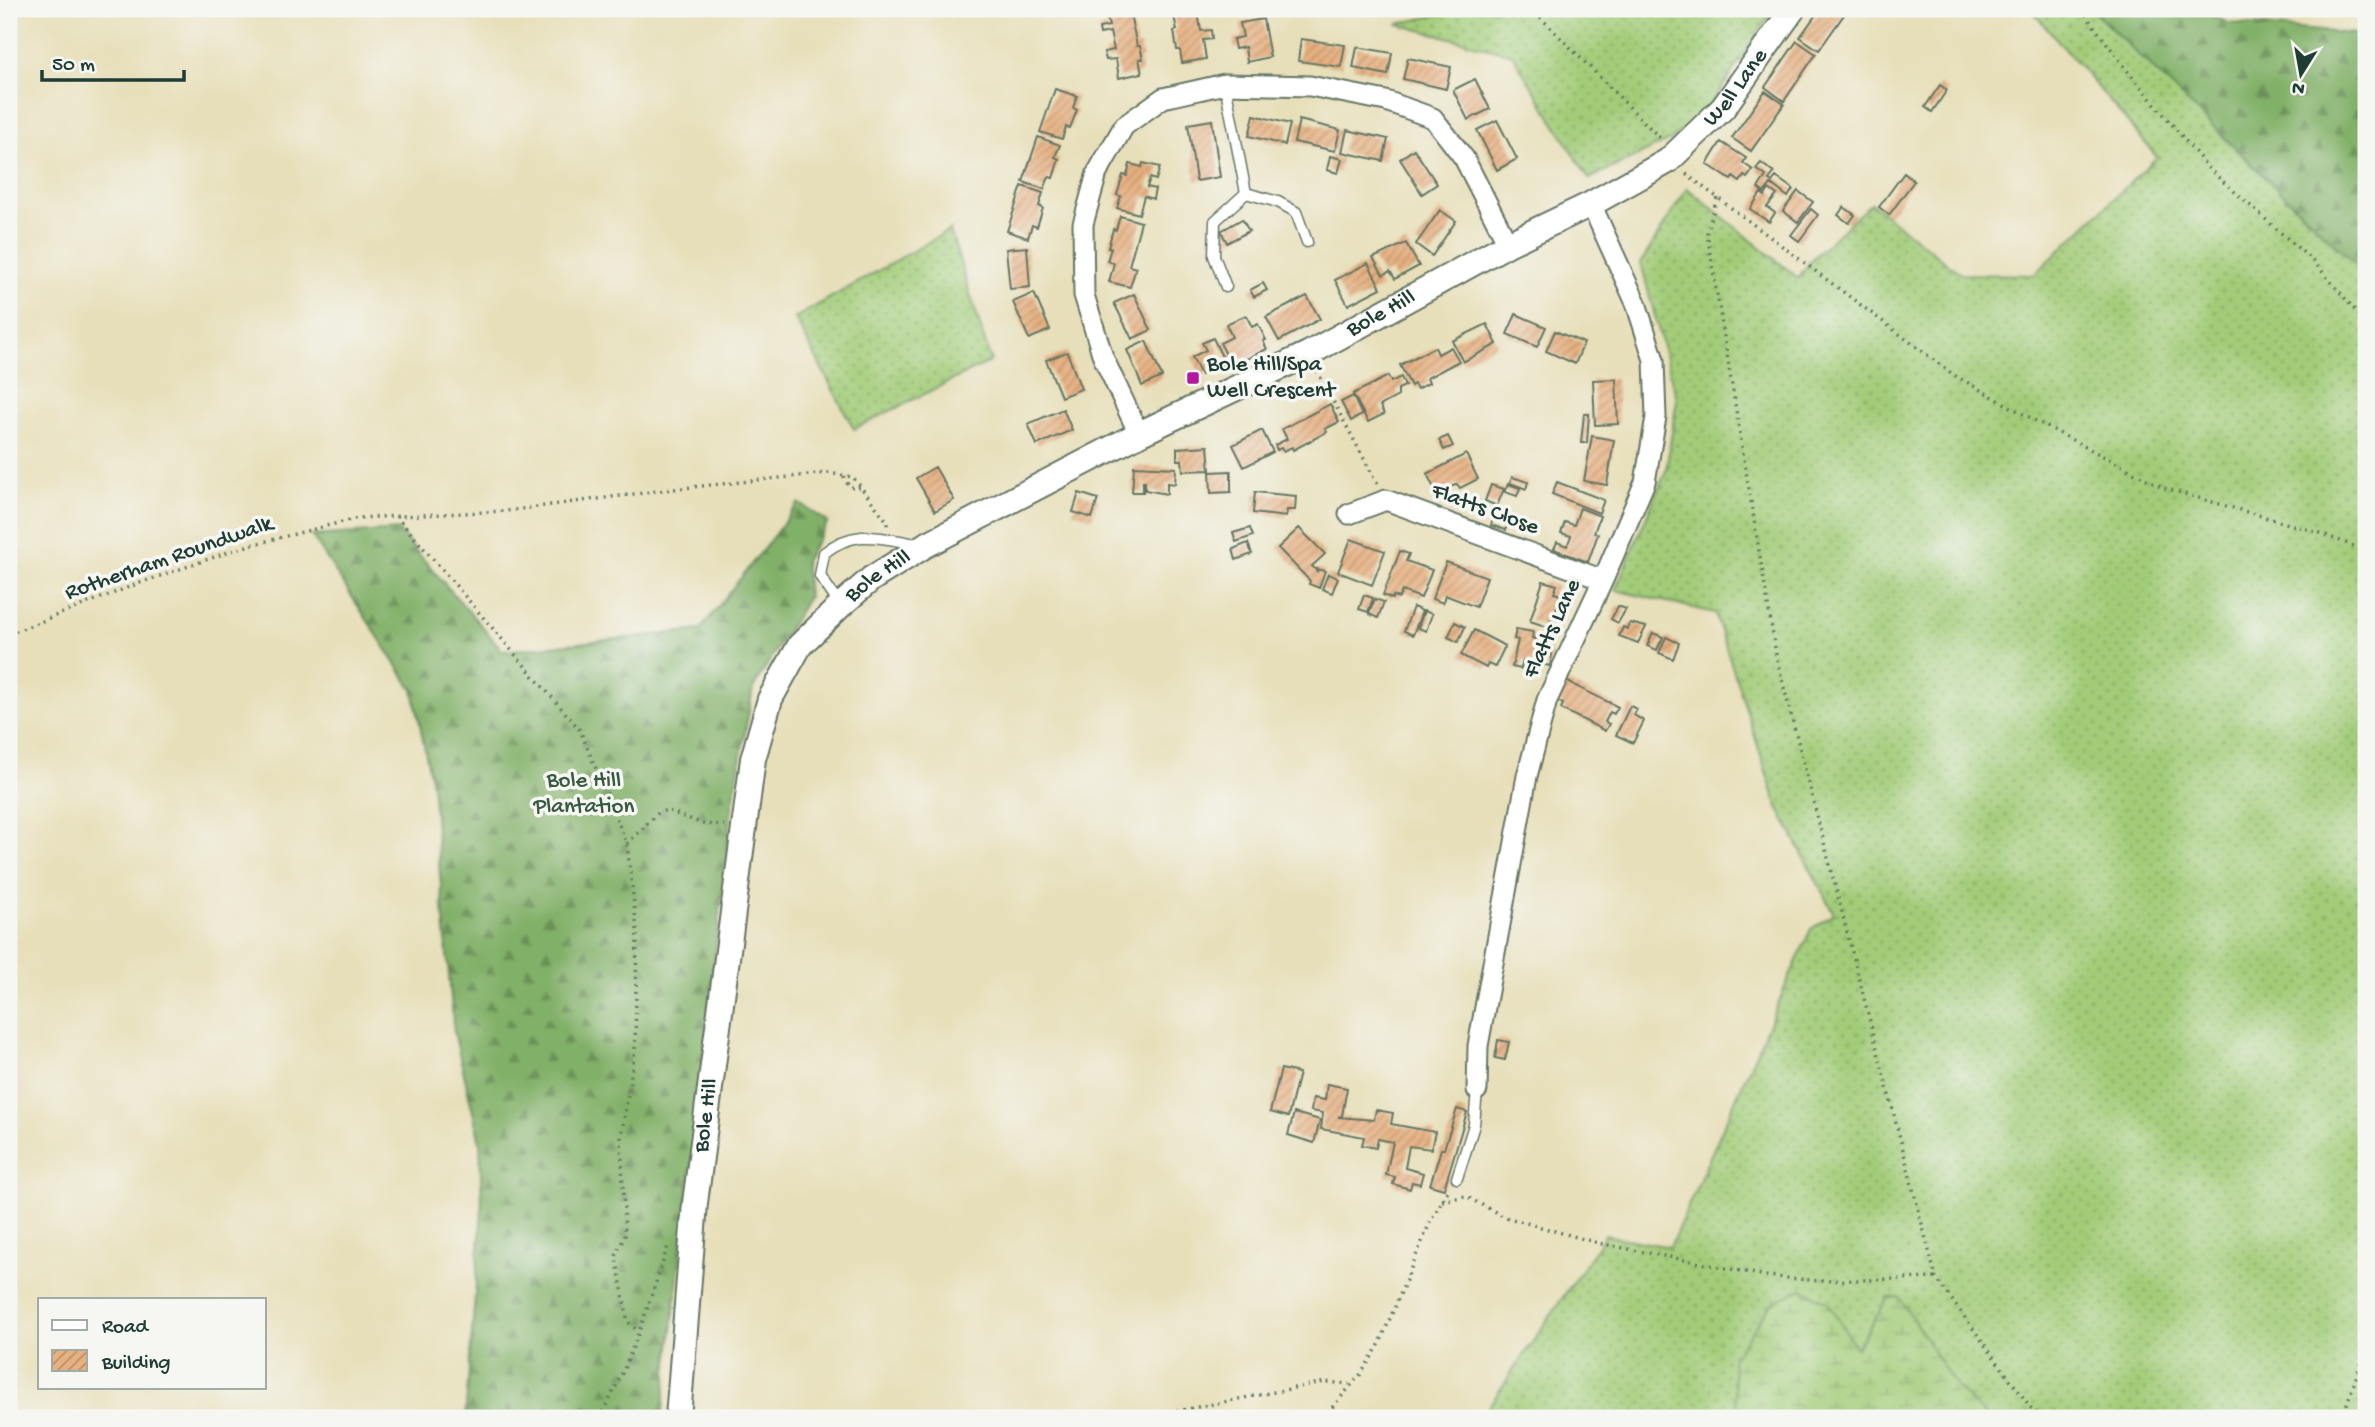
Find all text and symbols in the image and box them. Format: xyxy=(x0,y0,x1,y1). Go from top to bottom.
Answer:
scale bar xyxy=(42,38,184,82)
north arrow xyxy=(2266,38,2336,108)
street label: Well Lane xyxy=(1698,43,1775,133)
text: 50 m xyxy=(52,54,95,79)
text: N xyxy=(2290,75,2307,100)
street label: Bole Hill xyxy=(1341,284,1420,344)
place label: Bole Hill/Spa Well Crescent xyxy=(1206,352,1337,405)
marker: Bole Hill/Spa Well Crescent xyxy=(1185,370,1201,386)
street label: Flatts Close xyxy=(1427,478,1543,542)
street label: Rotherham Roundwalk xyxy=(62,510,279,607)
street label: Bole Hill xyxy=(839,544,916,609)
street label: Flatts Lane xyxy=(1518,574,1588,684)
park label: Bole Hill Plantation xyxy=(533,768,634,821)
street label: Bole Hill xyxy=(688,1077,725,1155)
legend xyxy=(38,1298,266,1388)
text: Road xyxy=(102,1316,150,1341)
text: Building xyxy=(101,1352,171,1377)

